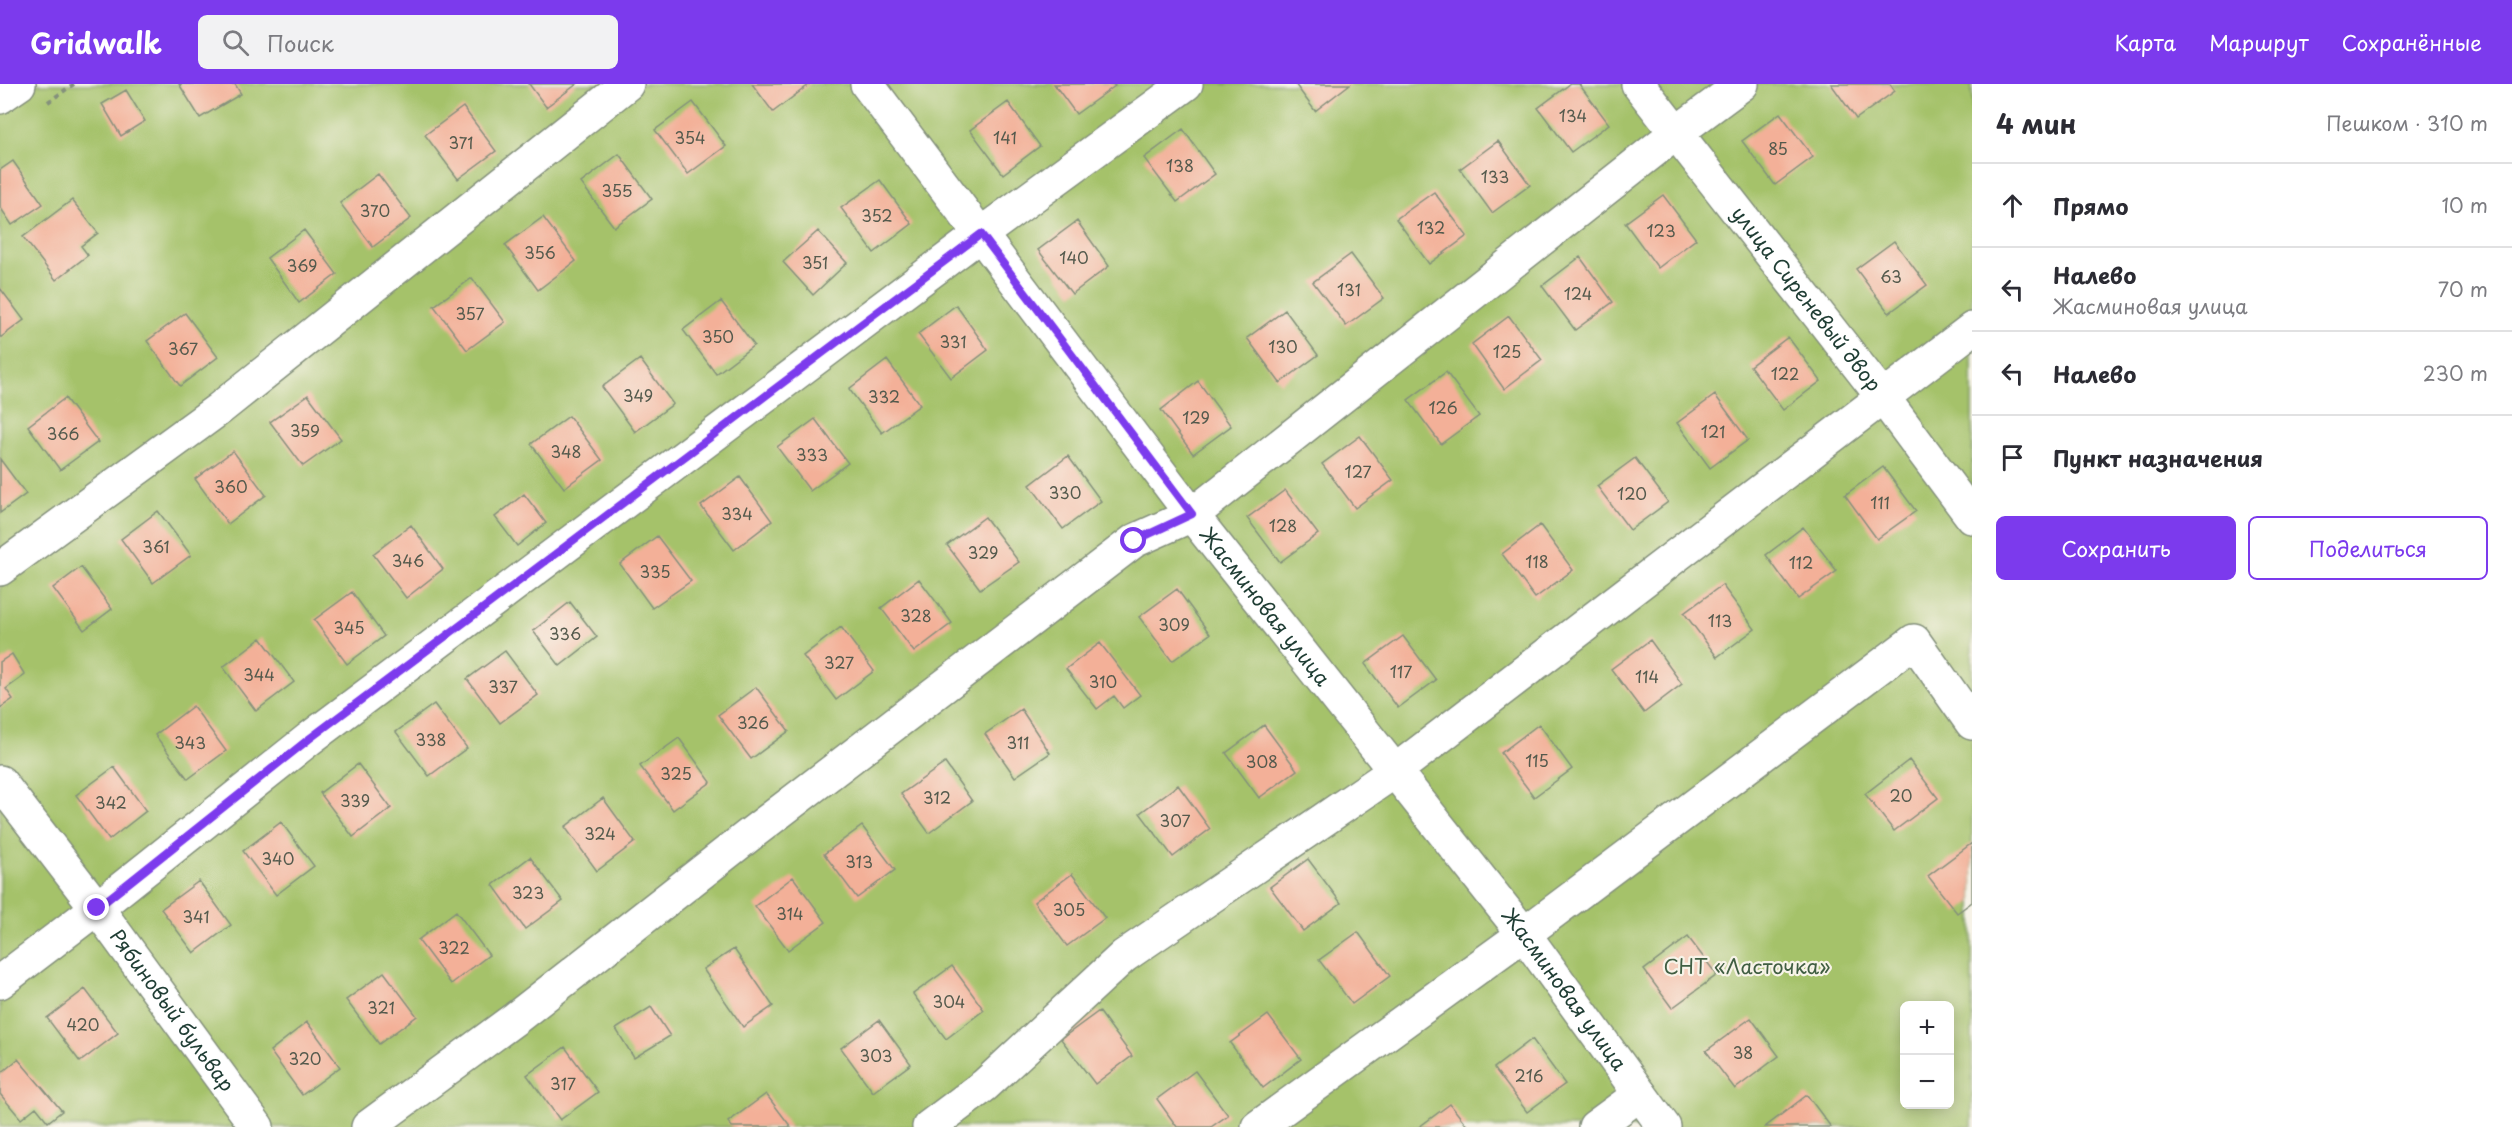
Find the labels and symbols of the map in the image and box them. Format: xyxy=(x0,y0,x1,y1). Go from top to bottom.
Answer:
house number: 134 xyxy=(1559,103,1587,127)
house number: 354 xyxy=(674,125,706,149)
house number: 141 xyxy=(993,125,1017,149)
house number: 371 xyxy=(449,130,473,154)
house number: 85 xyxy=(1768,136,1788,160)
house number: 138 xyxy=(1166,153,1194,177)
house number: 133 xyxy=(1481,164,1509,188)
house number: 355 xyxy=(602,178,632,202)
house number: 370 xyxy=(360,198,390,222)
street label: улица Сиреневый двор xyxy=(1725,199,1889,398)
house number: 352 xyxy=(861,203,893,227)
house number: 132 xyxy=(1417,215,1445,239)
house number: 123 xyxy=(1646,218,1676,242)
house number: 356 xyxy=(524,240,556,264)
house number: 140 xyxy=(1059,245,1089,269)
house number: 351 xyxy=(802,250,828,274)
house number: 369 xyxy=(287,253,317,277)
house number: 63 xyxy=(1880,264,1902,288)
house number: 131 xyxy=(1337,277,1361,301)
house number: 124 xyxy=(1564,281,1592,305)
house number: 357 xyxy=(455,301,485,325)
house number: 350 xyxy=(702,324,734,348)
house number: 331 xyxy=(939,329,967,353)
house number: 130 xyxy=(1268,334,1298,358)
house number: 367 xyxy=(168,336,198,360)
house number: 125 xyxy=(1493,339,1521,363)
house number: 122 xyxy=(1771,361,1799,385)
house number: 349 xyxy=(623,383,653,407)
house number: 332 xyxy=(868,384,900,408)
house number: 126 xyxy=(1428,395,1458,419)
house number: 129 xyxy=(1182,405,1210,429)
house number: 359 xyxy=(290,418,320,442)
house number: 121 xyxy=(1701,419,1725,443)
house number: 366 xyxy=(47,421,79,445)
house number: 348 xyxy=(550,439,582,463)
house number: 333 xyxy=(796,442,828,466)
house number: 127 xyxy=(1344,459,1372,483)
house number: 360 xyxy=(214,474,248,498)
house number: 330 xyxy=(1049,480,1081,504)
house number: 120 xyxy=(1617,481,1647,505)
house number: 111 xyxy=(1870,490,1890,514)
house number: 334 xyxy=(721,501,753,525)
house number: 128 xyxy=(1269,513,1297,537)
street label: Жасминовая улица xyxy=(1193,520,1338,692)
route start xyxy=(1120,527,1146,553)
house number: 361 xyxy=(142,534,170,558)
house number: 329 xyxy=(968,540,998,564)
house number: 346 xyxy=(392,548,424,572)
house number: 118 xyxy=(1525,549,1549,573)
house number: 112 xyxy=(1789,550,1813,574)
house number: 335 xyxy=(640,559,670,583)
house number: 328 xyxy=(900,603,932,627)
house number: 113 xyxy=(1708,608,1732,632)
house number: 309 xyxy=(1158,612,1190,636)
house number: 345 xyxy=(333,615,365,639)
house number: 336 xyxy=(549,621,581,645)
house number: 327 xyxy=(824,650,854,674)
house number: 117 xyxy=(1390,659,1412,683)
house number: 344 xyxy=(243,662,275,686)
house number: 114 xyxy=(1635,664,1659,688)
house number: 310 xyxy=(1089,669,1117,693)
house number: 337 xyxy=(488,674,518,698)
house number: 326 xyxy=(737,710,769,734)
house number: 338 xyxy=(415,727,447,751)
house number: 343 xyxy=(174,730,206,754)
house number: 311 xyxy=(1007,730,1029,754)
house number: 115 xyxy=(1525,748,1549,772)
house number: 308 xyxy=(1246,749,1278,773)
house number: 325 xyxy=(660,761,692,785)
house number: 20 xyxy=(1890,783,1912,807)
house number: 312 xyxy=(923,785,951,809)
house number: 339 xyxy=(340,788,370,812)
house number: 342 xyxy=(95,790,127,814)
house number: 307 xyxy=(1160,808,1190,832)
house number: 324 xyxy=(584,821,616,845)
house number: 340 xyxy=(262,846,294,870)
house number: 313 xyxy=(845,849,873,873)
house number: 323 xyxy=(512,880,544,904)
route end xyxy=(83,894,109,920)
house number: 305 xyxy=(1053,897,1085,921)
house number: 314 xyxy=(776,901,804,925)
street label: Жасминовая улица xyxy=(1495,901,1635,1077)
house number: 341 xyxy=(182,904,210,928)
street label: Рябиновый бульвар xyxy=(103,922,242,1098)
house number: 322 xyxy=(438,935,470,959)
park label: СНТ «Ласточка» xyxy=(1664,951,1831,981)
house number: 304 xyxy=(933,989,965,1013)
house number: 321 xyxy=(367,995,395,1019)
house number: 420 xyxy=(67,1012,99,1036)
house number: 38 xyxy=(1733,1040,1753,1064)
house number: 303 xyxy=(860,1043,892,1067)
house number: 320 xyxy=(288,1046,322,1070)
house number: 216 xyxy=(1515,1063,1544,1087)
house number: 317 xyxy=(550,1071,576,1095)

